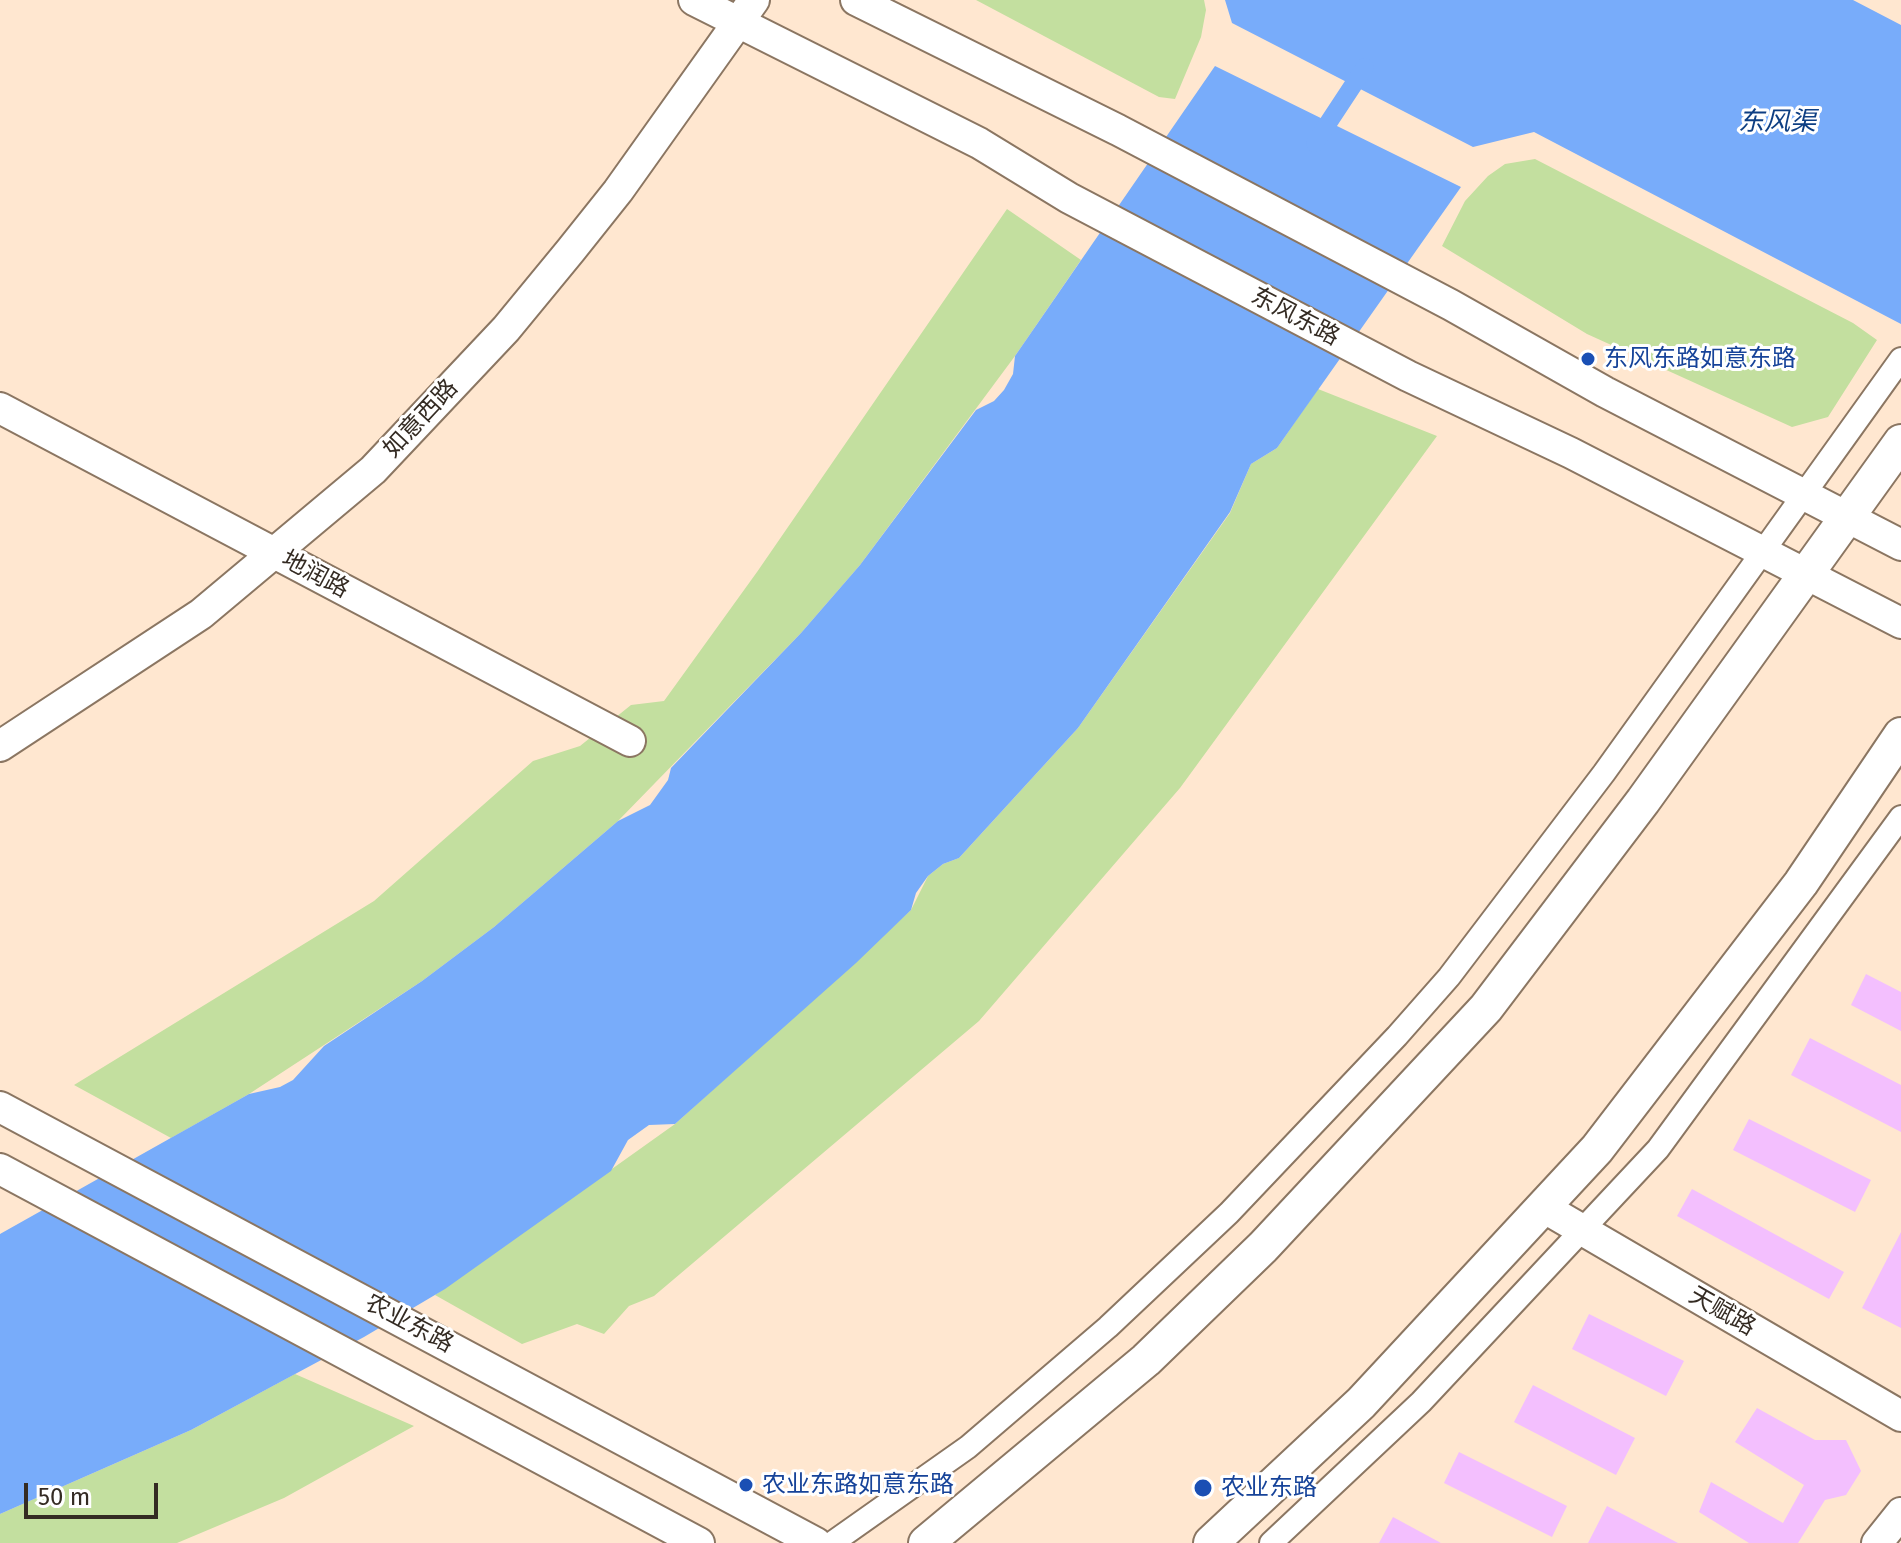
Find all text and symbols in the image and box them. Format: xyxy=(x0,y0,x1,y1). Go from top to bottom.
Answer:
water label: 东风渠 xyxy=(1738,107,1816,139)
street label: 东风东路 xyxy=(1246,282,1344,352)
place label: 东风东路如意东路 xyxy=(1604,345,1796,373)
marker: 东风东路如意东路 xyxy=(1579,350,1597,368)
street label: 如意西路 xyxy=(378,374,464,464)
street label: 地润路 xyxy=(276,545,354,605)
street label: 天赋路 xyxy=(1684,1282,1760,1342)
street label: 农业东路 xyxy=(360,1289,458,1359)
scale bar xyxy=(28,1467,162,1517)
place label: 农业东路如意东路 xyxy=(762,1471,954,1499)
place label: 农业东路 xyxy=(1221,1474,1317,1502)
marker: 农业东路如意东路 xyxy=(737,1476,755,1494)
marker: 农业东路 xyxy=(1192,1477,1214,1499)
text: 50 m xyxy=(38,1483,90,1511)

